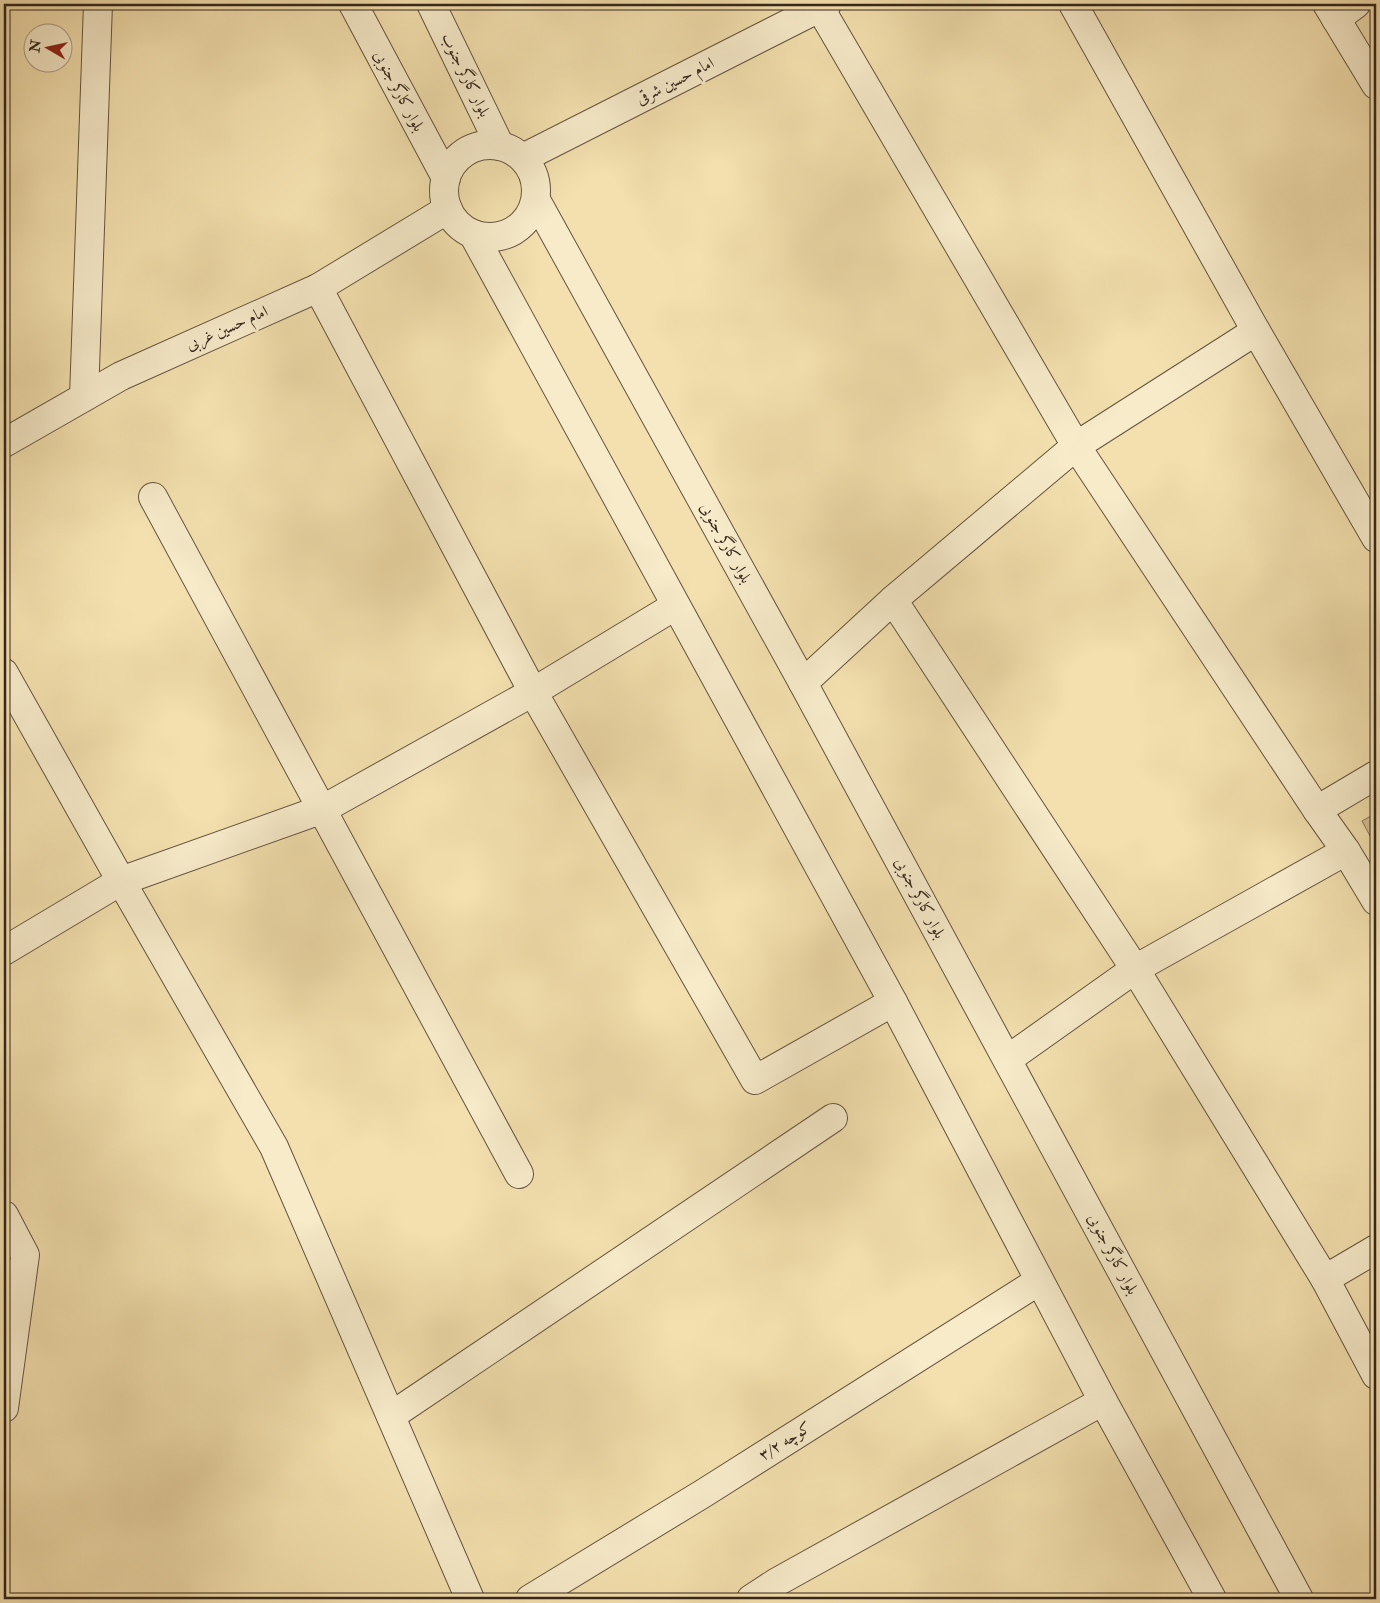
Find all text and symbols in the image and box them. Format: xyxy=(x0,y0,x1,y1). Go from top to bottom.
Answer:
north arrow xyxy=(22,22,72,72)
street label: بلوار کارگر جنوب xyxy=(437,29,496,120)
text: N xyxy=(26,38,45,55)
street label: بلوار کارگر جنوبی xyxy=(368,46,430,136)
street label: امام حسین شرقی xyxy=(633,53,719,113)
street label: امام حسین غربی xyxy=(183,301,273,359)
street label: بلوار کارگر جنوبی xyxy=(695,499,757,587)
street label: بلوار کارگر جنوبی xyxy=(889,853,951,943)
street label: بلوار کارگر جنوبی xyxy=(1082,1209,1144,1299)
street label: کوچه ۳/۲ xyxy=(755,1417,815,1466)

